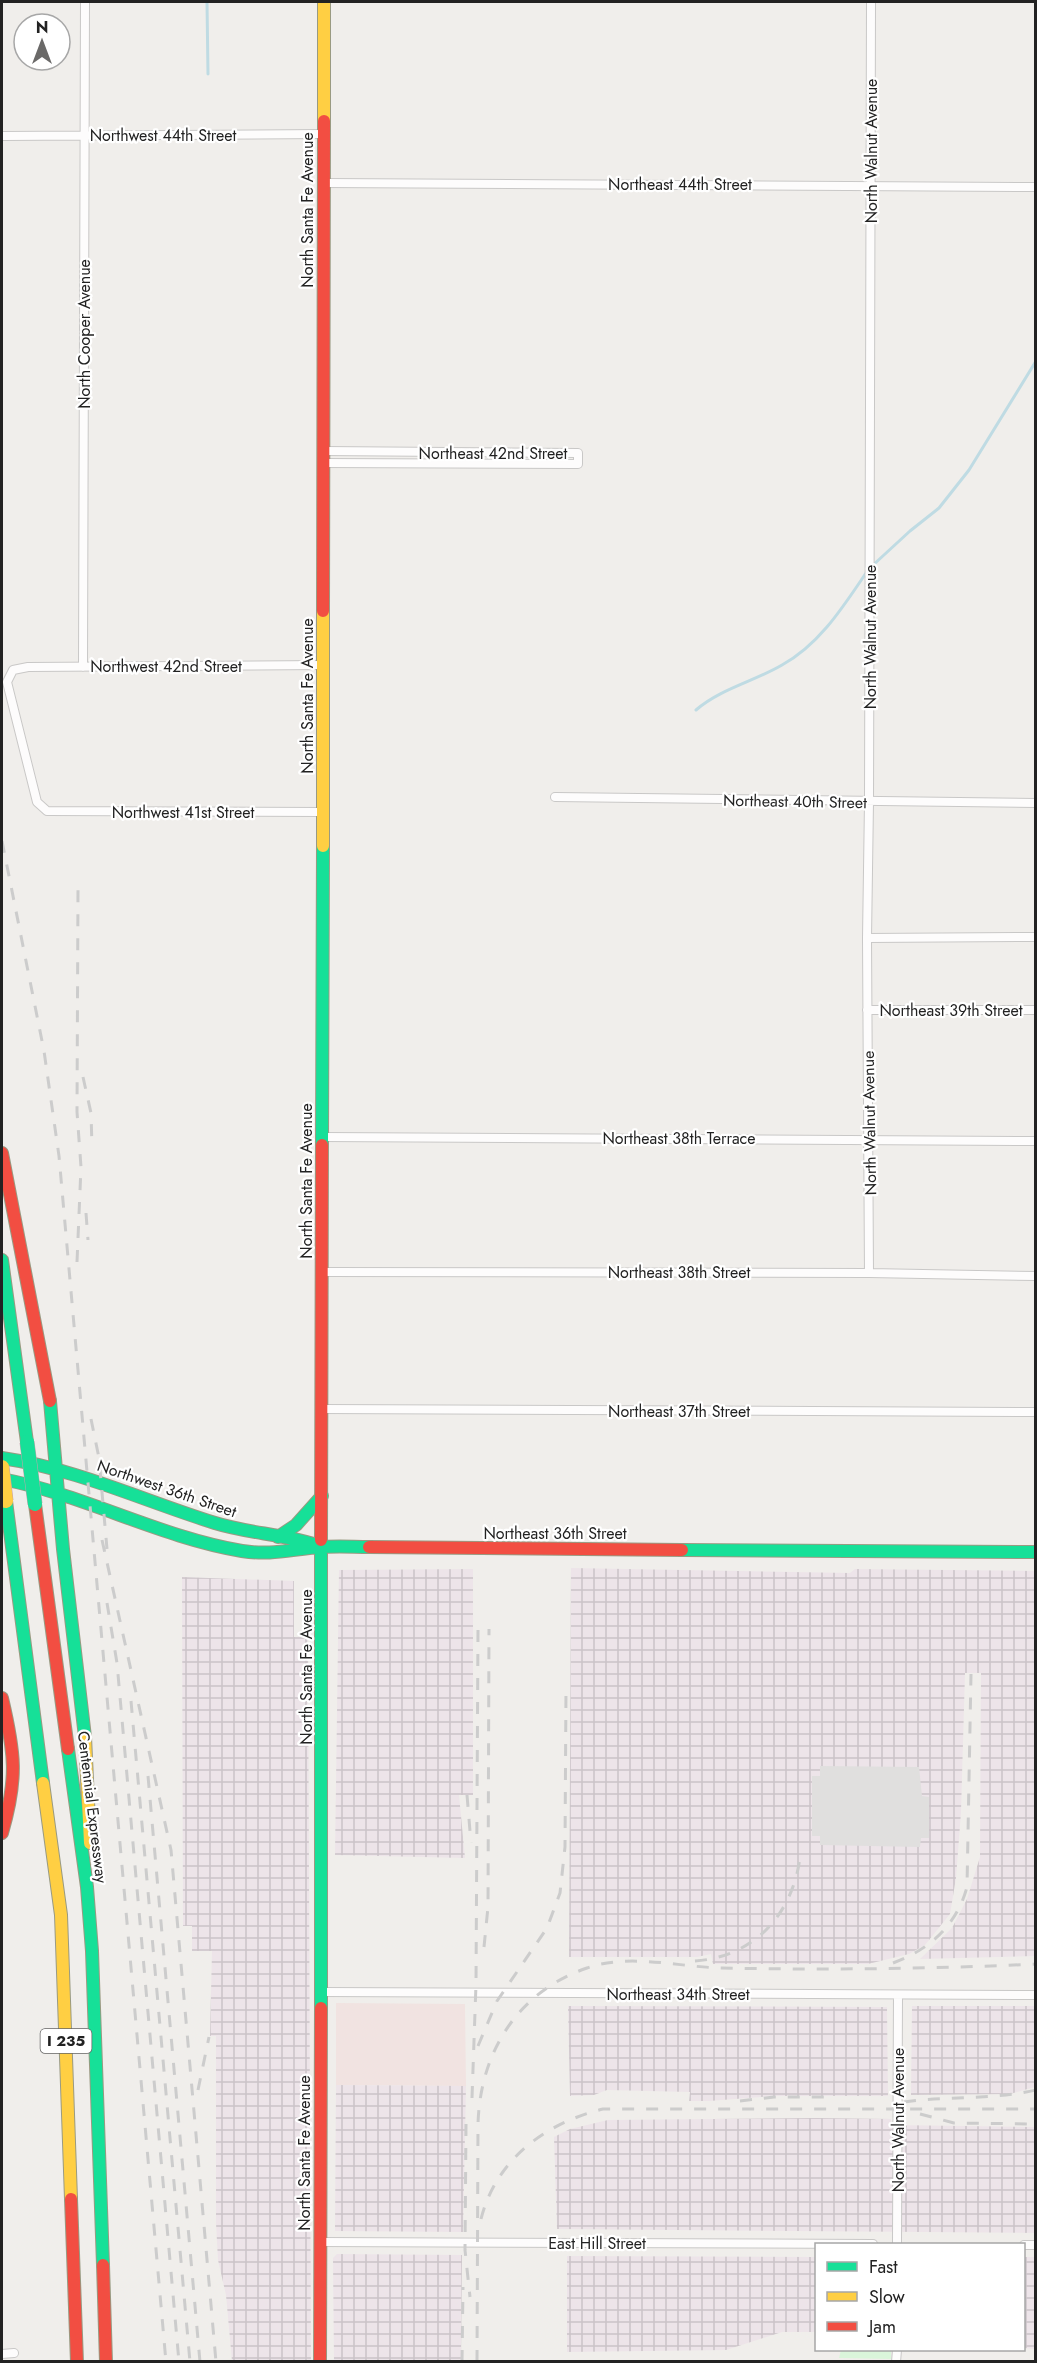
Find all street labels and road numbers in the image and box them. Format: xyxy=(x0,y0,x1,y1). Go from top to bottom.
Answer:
street label: North Walnut Avenue xyxy=(860,79,883,223)
street label: Northwest 44th Street xyxy=(90,124,236,147)
street label: North Santa Fe Avenue xyxy=(296,132,319,288)
street label: Northeast 44th Street xyxy=(608,173,752,196)
street label: North Cooper Avenue xyxy=(73,259,96,409)
street label: Northeast 42nd Street xyxy=(419,442,568,465)
street label: North Walnut Avenue xyxy=(859,565,882,709)
street label: North Santa Fe Avenue xyxy=(296,618,319,774)
street label: Northwest 42nd Street xyxy=(90,655,242,678)
street label: Northeast 40th Street xyxy=(723,789,867,814)
street label: Northwest 41st Street xyxy=(112,801,254,824)
street label: Northeast 39th Street xyxy=(879,999,1023,1022)
street label: North Walnut Avenue xyxy=(857,1051,882,1195)
street label: North Santa Fe Avenue xyxy=(295,1103,318,1259)
street label: Northeast 38th Terrace xyxy=(602,1127,756,1150)
street label: Northeast 38th Street xyxy=(608,1261,750,1284)
street label: Northeast 37th Street xyxy=(608,1400,750,1423)
street label: Northwest 36th Street xyxy=(94,1454,240,1523)
street label: Northeast 36th Street xyxy=(483,1522,627,1545)
street label: North Santa Fe Avenue xyxy=(295,1589,318,1745)
street label: Centennial Expressway xyxy=(72,1730,113,1885)
street label: Northeast 34th Street xyxy=(606,1983,750,2006)
road number: I 235 xyxy=(40,2029,92,2053)
street label: North Walnut Avenue xyxy=(887,2048,910,2192)
street label: North Santa Fe Avenue xyxy=(293,2075,316,2231)
street label: East Hill Street xyxy=(548,2232,646,2255)

